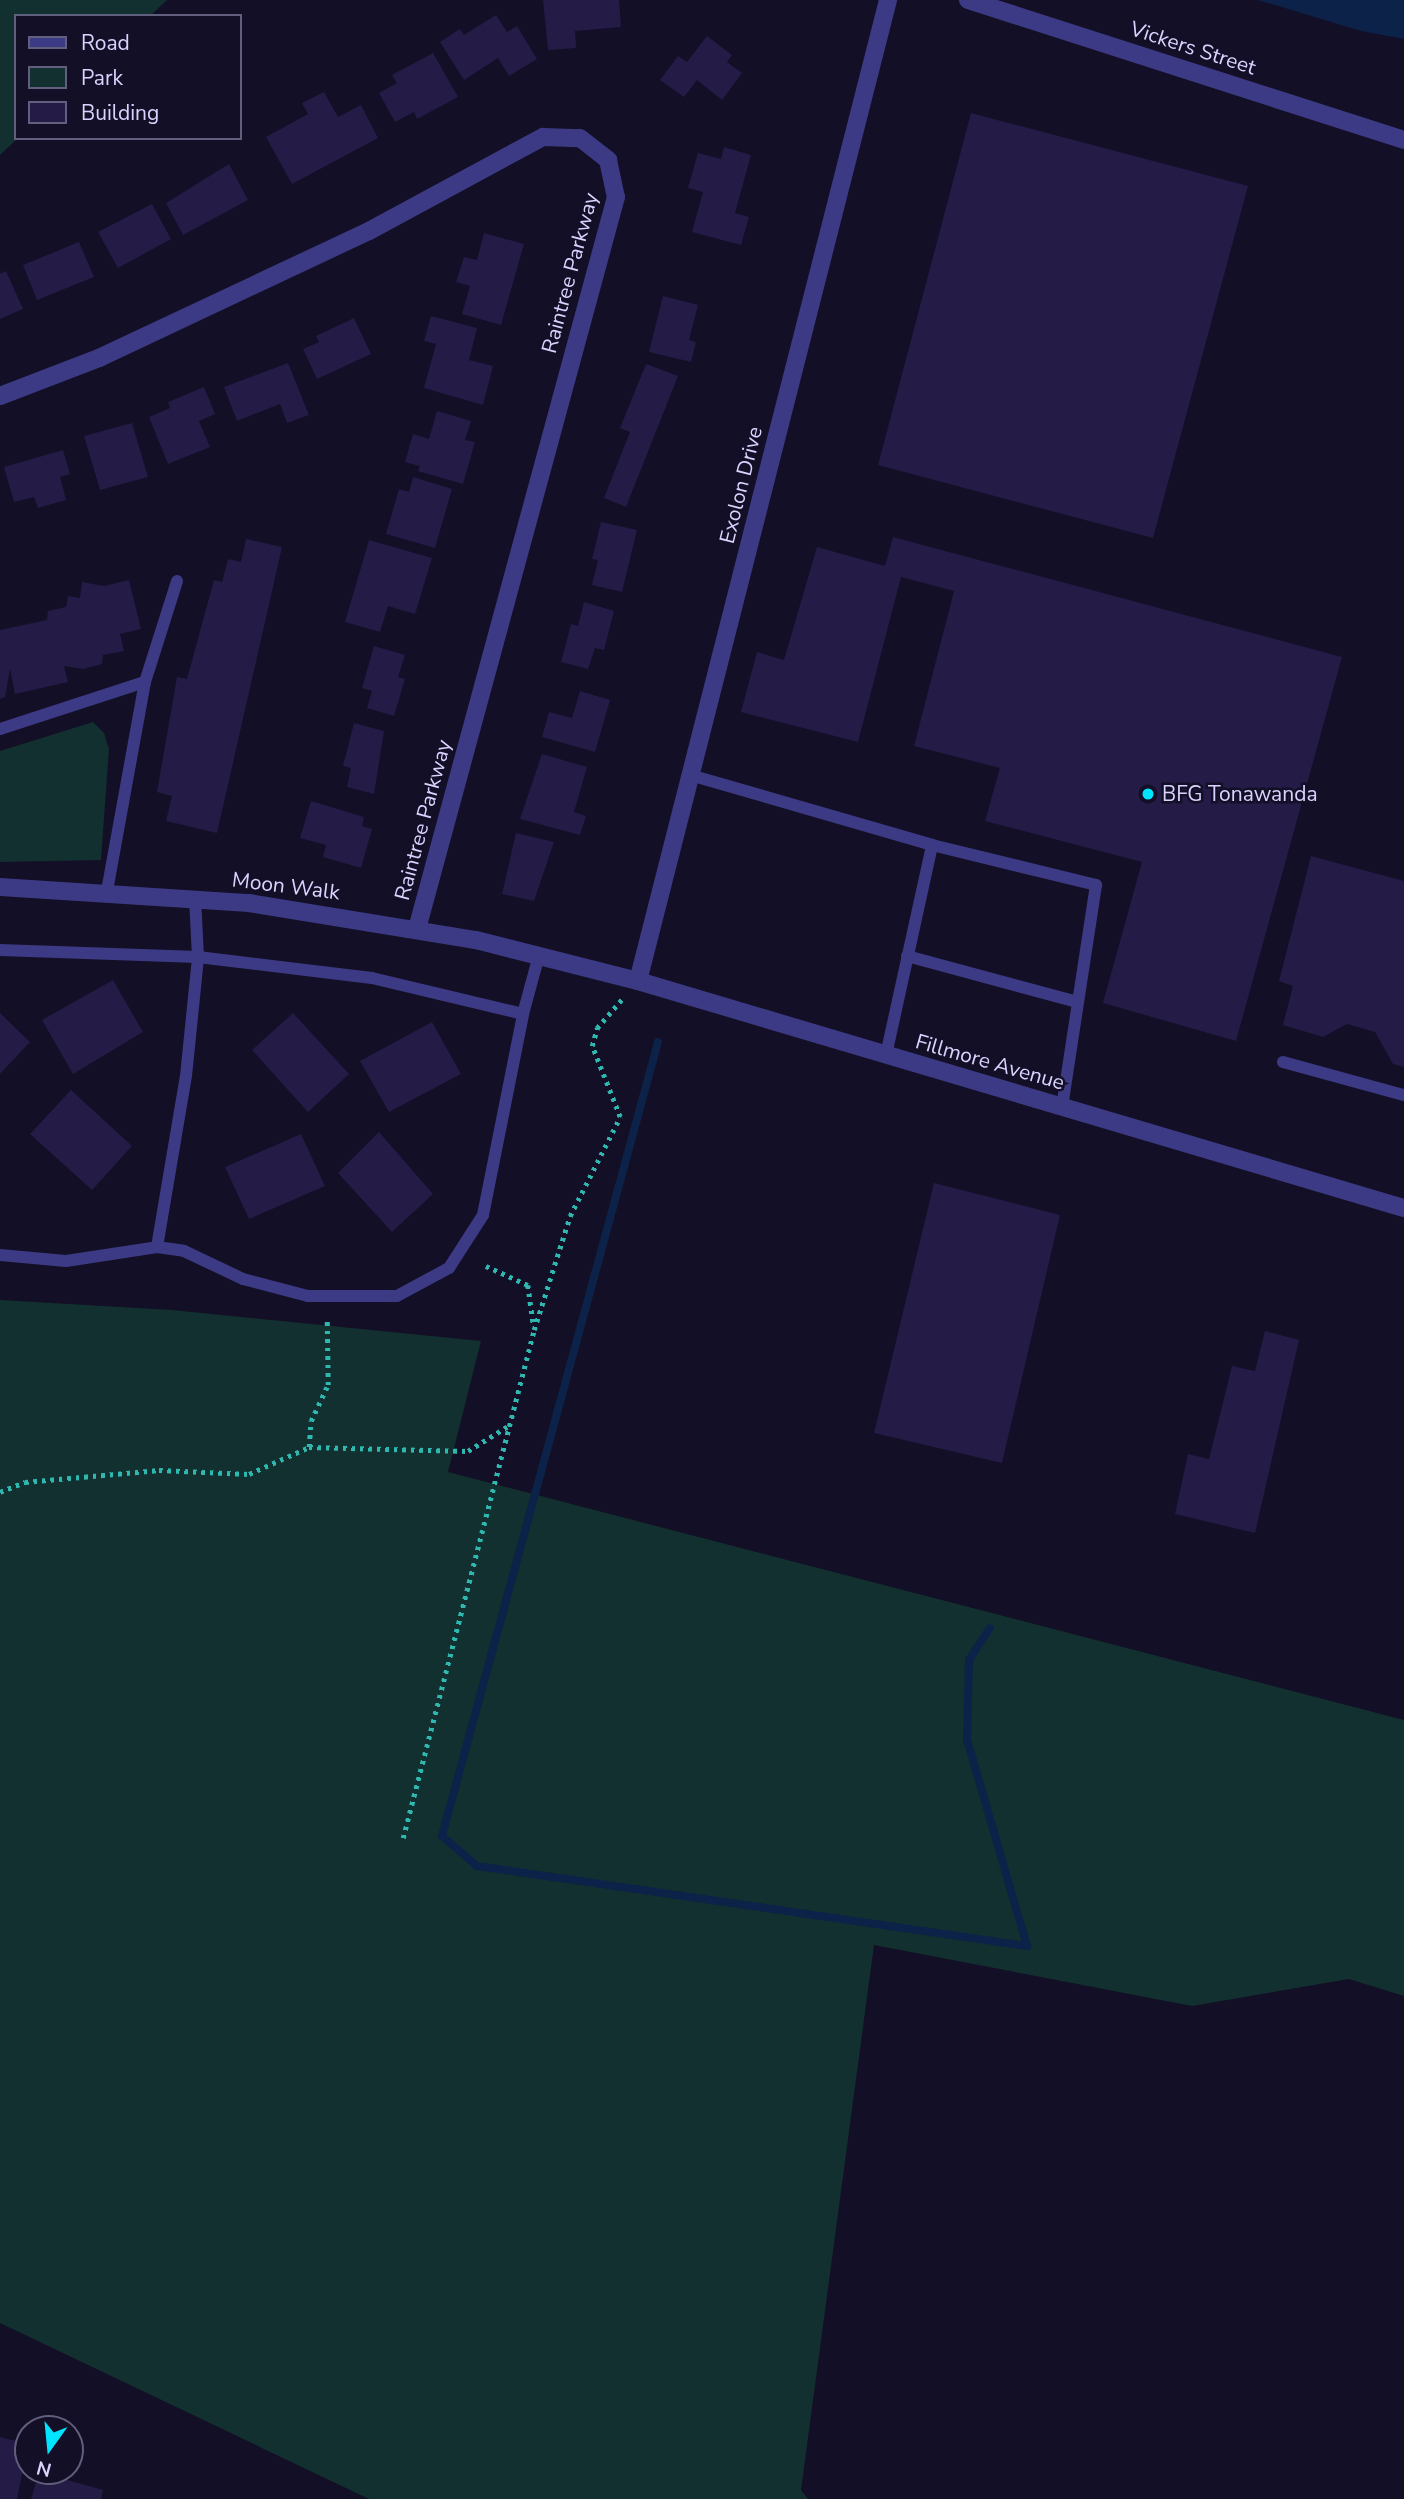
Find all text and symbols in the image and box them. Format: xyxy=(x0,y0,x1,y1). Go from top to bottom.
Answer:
legend xyxy=(14,14,242,140)
street label: Vickers Street xyxy=(1127,16,1259,80)
text: Road xyxy=(81,29,130,57)
text: Park xyxy=(81,64,123,92)
text: Building xyxy=(81,99,159,127)
street label: Raintree Parkway xyxy=(536,190,604,356)
street label: Exolon Drive xyxy=(714,424,768,546)
street label: Raintree Parkway xyxy=(389,737,457,903)
place label: BFG Tonawanda xyxy=(1162,781,1318,807)
marker: BFG Tonawanda xyxy=(1140,786,1156,802)
street label: Moon Walk xyxy=(231,867,341,905)
street label: Fillmore Avenue xyxy=(913,1029,1067,1095)
north arrow xyxy=(14,2415,84,2485)
text: N xyxy=(34,2454,54,2483)

